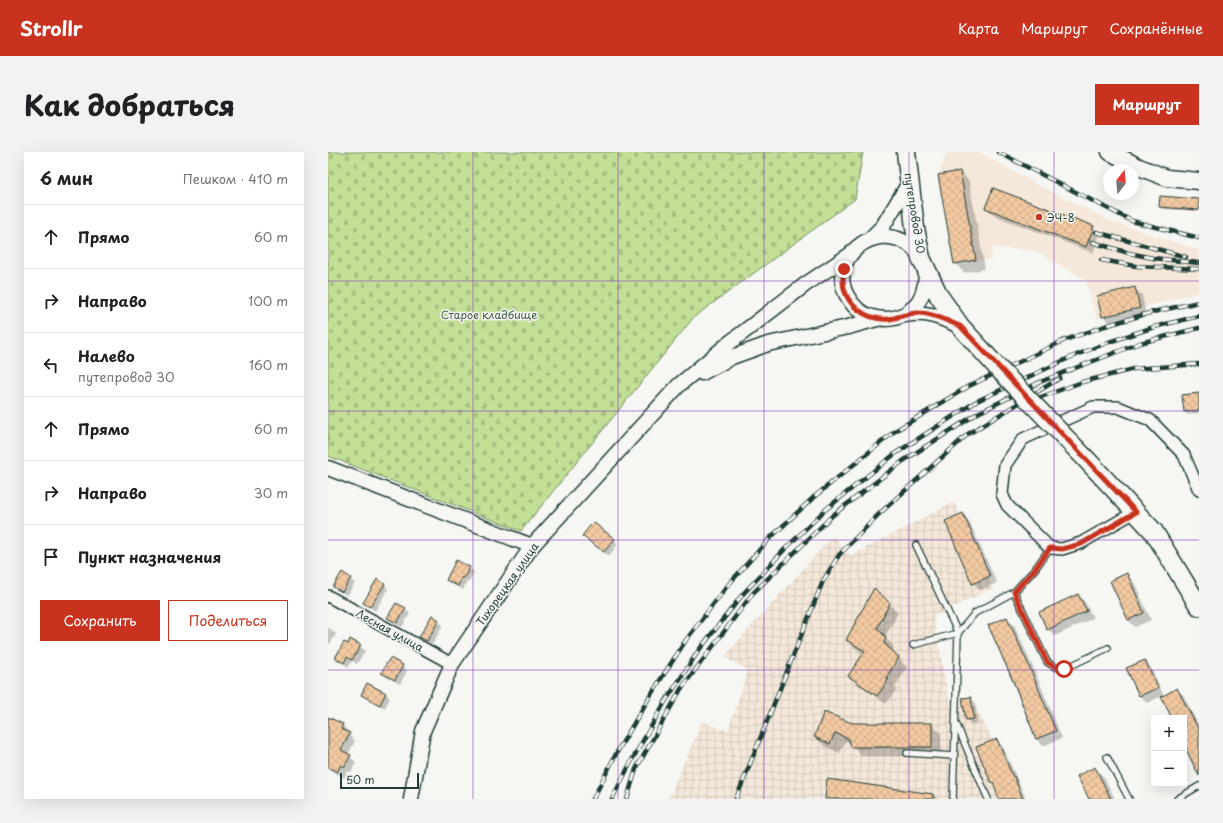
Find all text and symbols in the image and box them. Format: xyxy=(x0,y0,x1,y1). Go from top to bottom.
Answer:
text: Strollr xyxy=(20,14,83,42)
text: Карта xyxy=(958,18,999,39)
text: Маршрут xyxy=(1021,18,1087,39)
text: Сохранённые xyxy=(1109,18,1203,39)
text: Как добраться xyxy=(24,83,235,126)
button: Маршрут xyxy=(1095,84,1199,125)
north arrow xyxy=(1103,164,1139,200)
text: 6 мин xyxy=(40,165,93,191)
text: Пешком · 410 m xyxy=(183,169,288,188)
street label: путепровод 30 xyxy=(900,171,930,255)
place label: ЭЧ-8 xyxy=(1046,209,1075,226)
marker: ЭЧ-8 xyxy=(1034,212,1044,222)
text: Прямо xyxy=(78,225,129,248)
icon: ahead xyxy=(40,226,62,248)
text: 60 m xyxy=(254,227,288,246)
route end xyxy=(835,260,853,278)
text: Направо xyxy=(78,289,147,312)
icon: right xyxy=(40,290,62,312)
text: 100 m xyxy=(248,291,288,310)
park label: Старое кладбище xyxy=(441,306,537,323)
text: Налево xyxy=(78,344,135,367)
icon: left xyxy=(40,354,62,376)
text: 160 m xyxy=(249,355,288,374)
text: путепровод 30 xyxy=(78,367,174,386)
text: Прямо xyxy=(78,417,129,440)
icon: ahead xyxy=(40,418,62,440)
text: 60 m xyxy=(254,419,288,438)
text: Направо xyxy=(78,481,147,504)
icon: right xyxy=(40,482,62,504)
text: 30 m xyxy=(254,483,288,502)
street label: Тихорецкая улица xyxy=(472,538,542,629)
text: Пункт назначения xyxy=(78,545,221,568)
icon: arrive xyxy=(40,546,62,568)
button: Сохранить xyxy=(40,600,160,641)
button: Поделиться xyxy=(168,600,288,641)
street label: Лесная улица xyxy=(353,604,427,656)
route start xyxy=(1055,660,1073,678)
map controls xyxy=(1151,715,1187,787)
button: + xyxy=(1151,715,1187,751)
button: − xyxy=(1151,751,1187,787)
scale bar xyxy=(340,771,419,790)
text: 50 m xyxy=(346,771,375,788)

